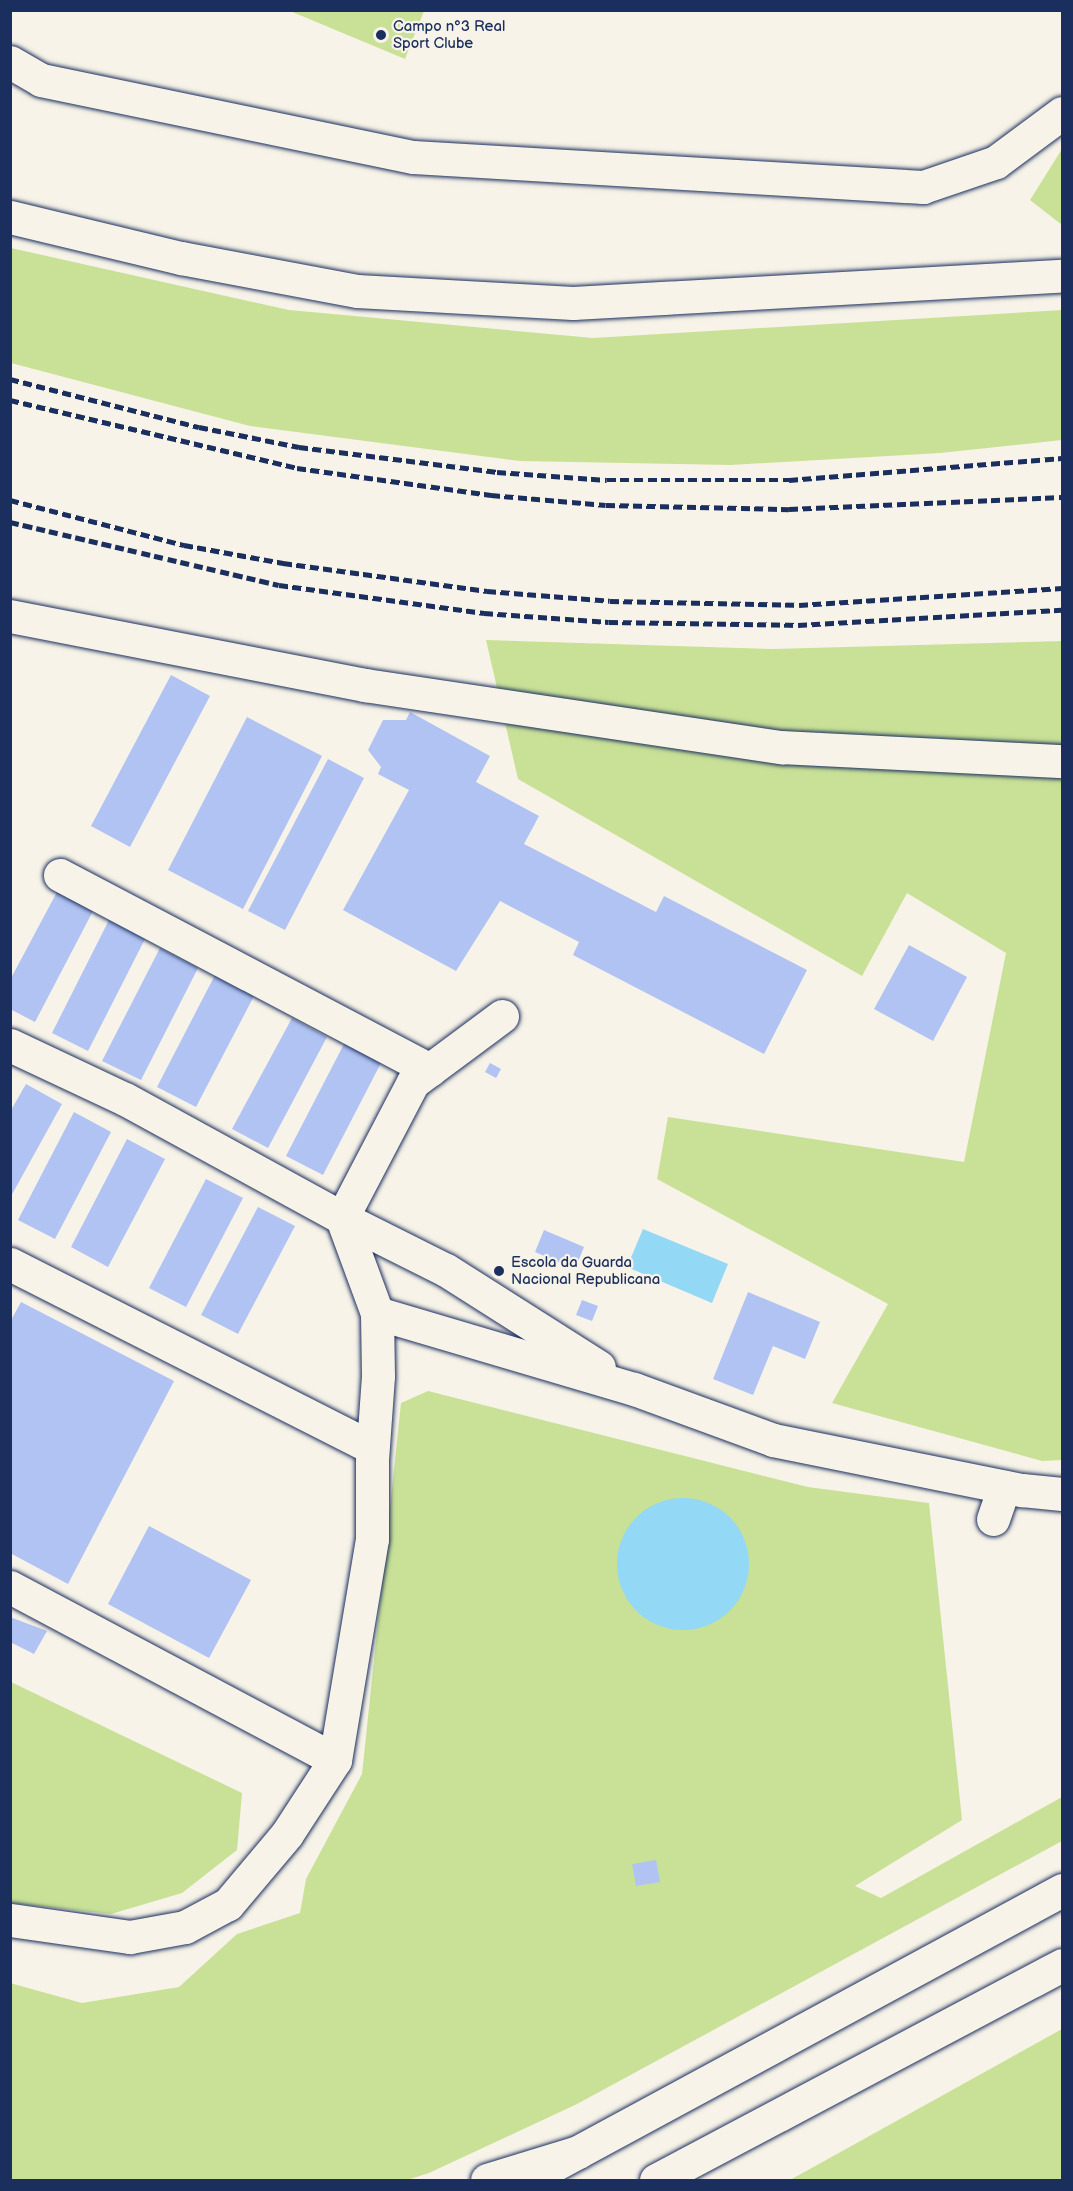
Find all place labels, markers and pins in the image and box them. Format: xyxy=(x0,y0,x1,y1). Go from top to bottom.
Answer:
place label: Campo nº3 Real Sport Clube xyxy=(393,17,505,52)
marker: Campo nº3 Real Sport Clube xyxy=(374,28,388,42)
place label: Escola da Guarda Nacional Republicana xyxy=(511,1253,660,1288)
marker: Escola da Guarda Nacional Republicana xyxy=(492,1264,506,1278)

